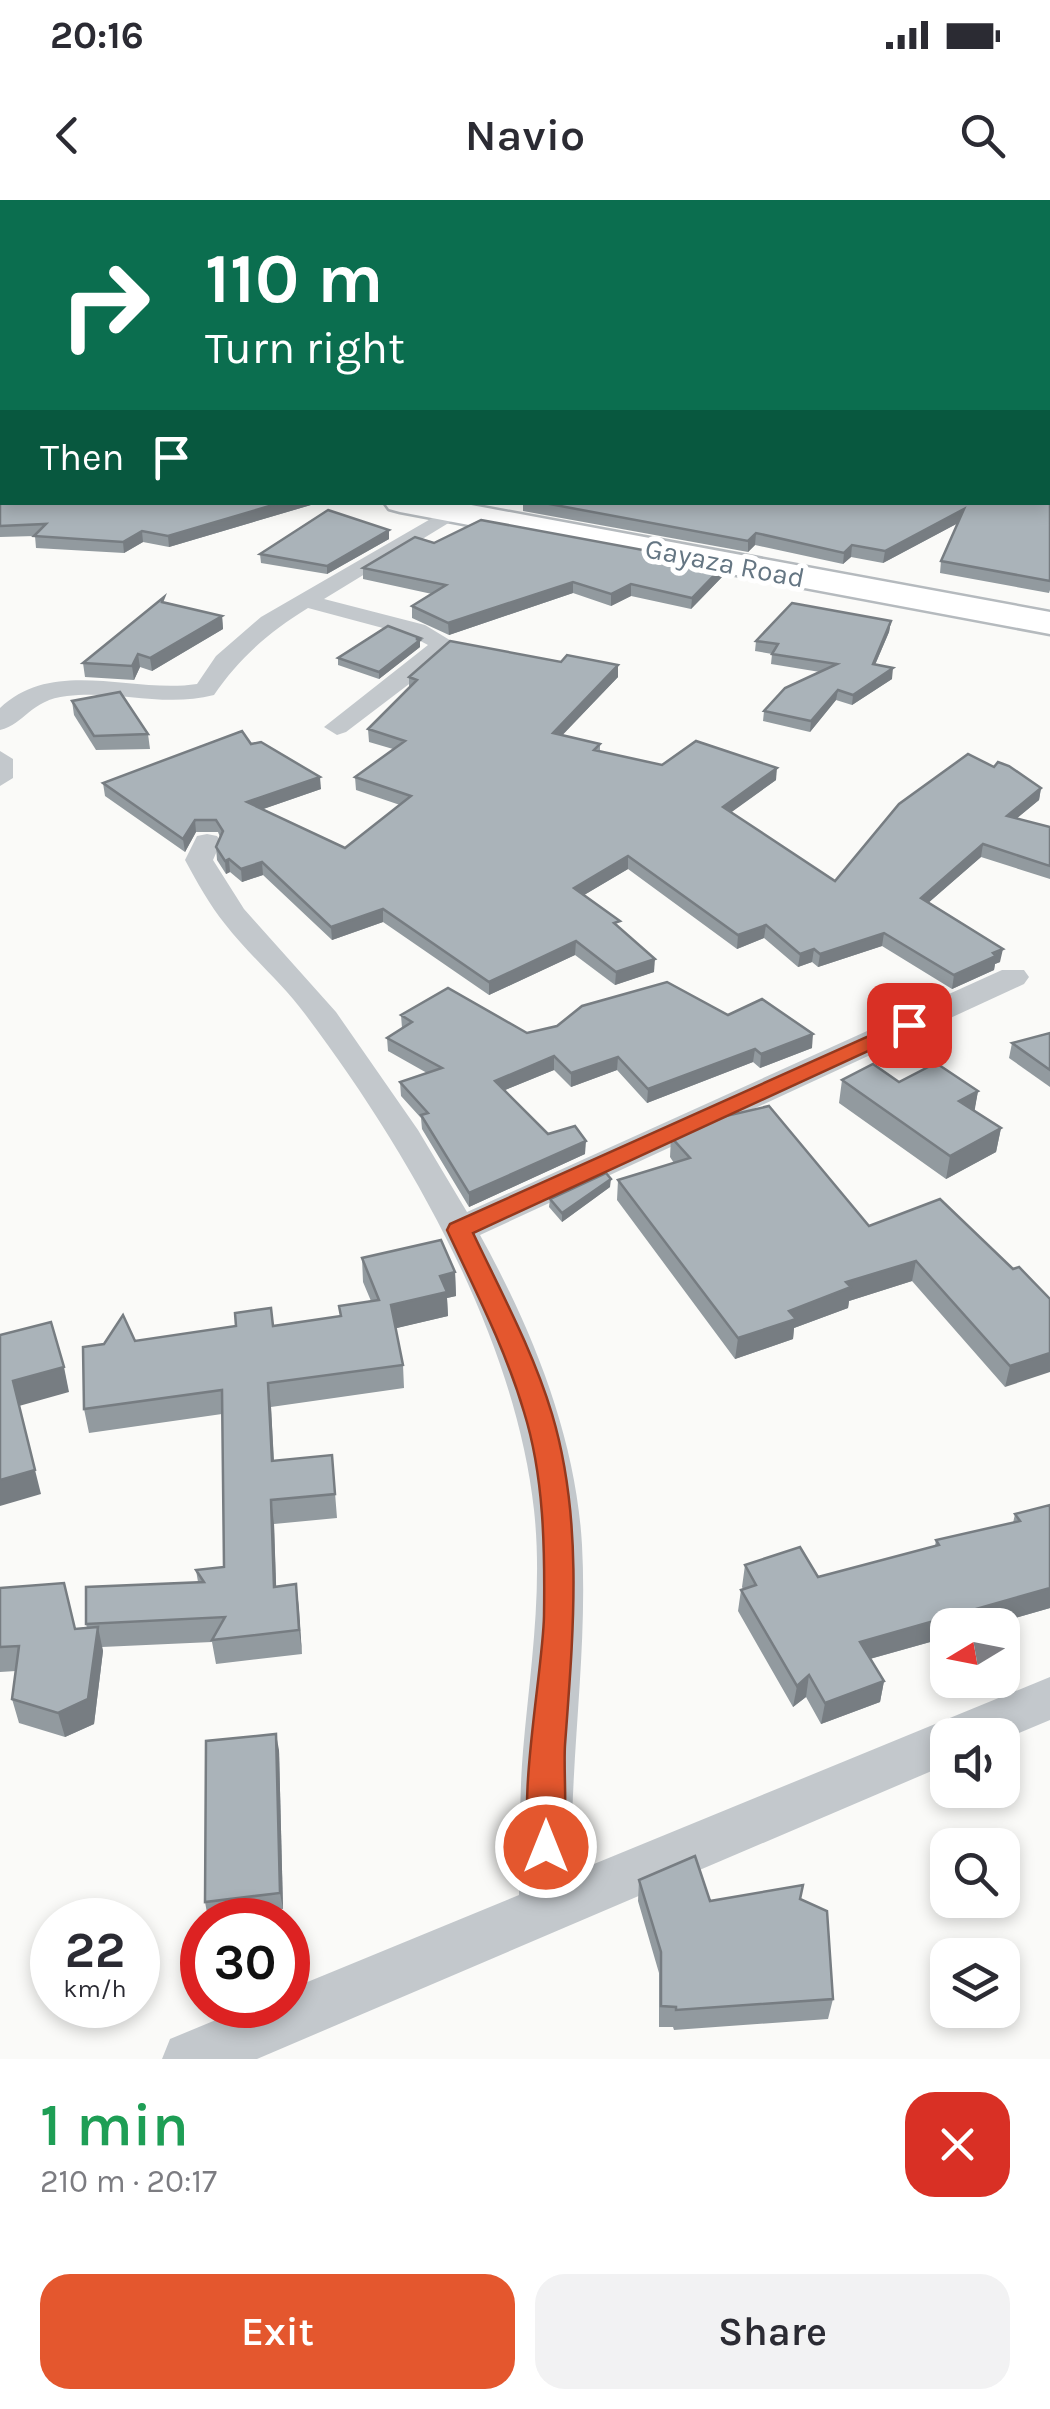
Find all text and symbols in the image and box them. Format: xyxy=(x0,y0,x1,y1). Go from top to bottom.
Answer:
text: 20:16 xyxy=(50,13,144,58)
icon: back xyxy=(40,108,95,163)
icon: search xyxy=(955,108,1010,163)
text: Navio xyxy=(465,109,585,161)
text: 110 m xyxy=(205,238,383,320)
icon: right xyxy=(40,240,170,370)
text: Turn right xyxy=(205,322,405,374)
icon: arrive xyxy=(144,430,199,485)
text: Then xyxy=(40,435,124,480)
street label: Gayaza Road xyxy=(642,531,808,595)
pin xyxy=(867,983,952,1068)
icon: arrive xyxy=(882,998,937,1053)
north arrow xyxy=(930,1608,1020,1698)
map controls xyxy=(930,1608,1020,2028)
button: sound xyxy=(930,1718,1020,1808)
position arrow xyxy=(494,1795,598,1899)
button: search xyxy=(930,1828,1020,1918)
speed limit sign: 30 xyxy=(180,1898,310,2028)
text: 22 xyxy=(65,1921,125,1980)
button: layers xyxy=(930,1938,1020,2028)
text: km/h xyxy=(63,1974,127,2003)
text: 1 min xyxy=(40,2090,189,2160)
button: close xyxy=(905,2092,1010,2197)
text: 210 m · 20:17 xyxy=(40,2163,217,2200)
button: Exit xyxy=(40,2274,515,2389)
button: Share xyxy=(535,2274,1010,2389)

